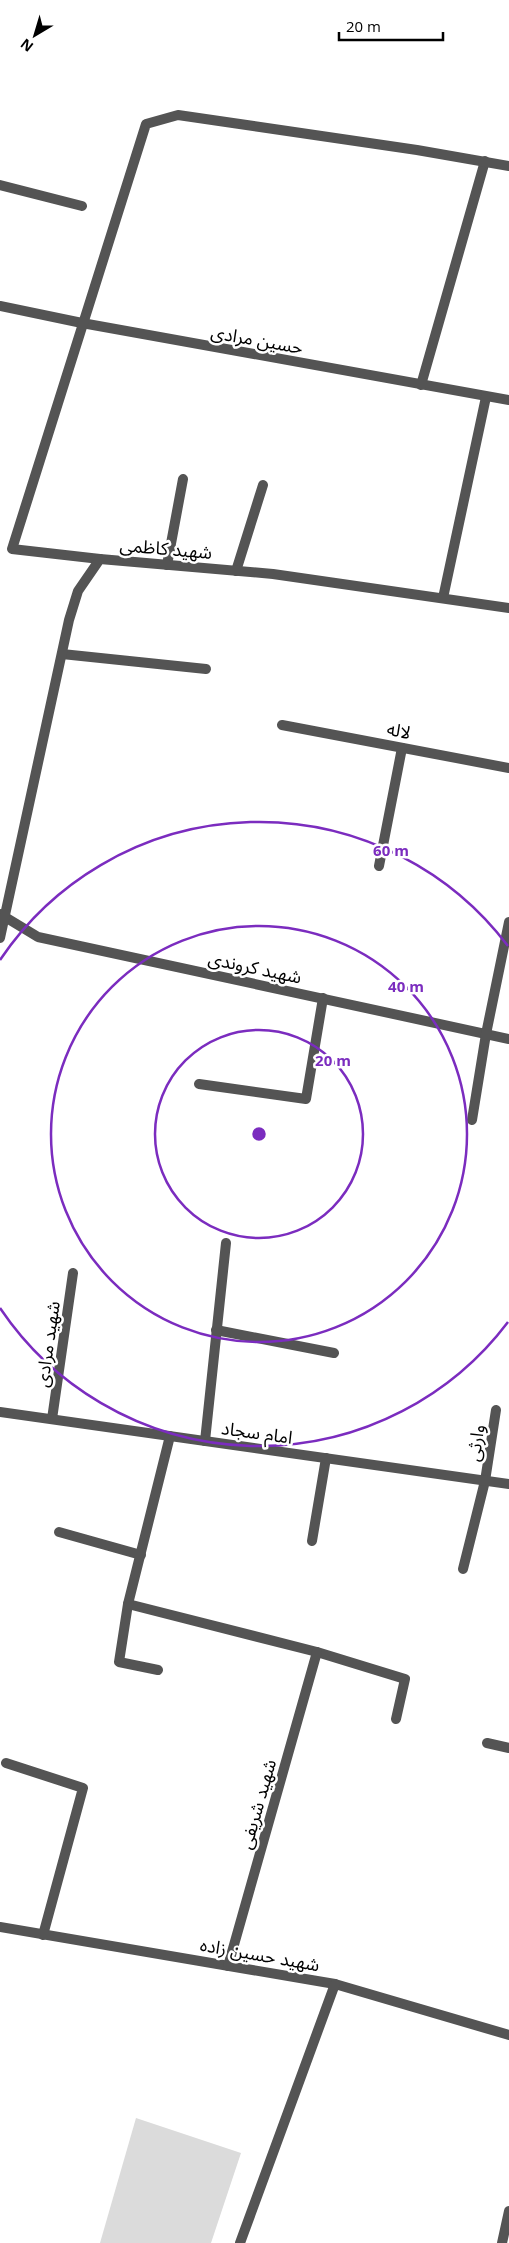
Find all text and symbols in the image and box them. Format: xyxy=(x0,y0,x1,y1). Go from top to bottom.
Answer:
north arrow xyxy=(10,10,60,60)
scale bar xyxy=(339,10,443,42)
text: 20 m xyxy=(346,16,381,36)
text: N xyxy=(16,35,37,57)
street label: حسین مرادی xyxy=(209,319,305,359)
street label: شهید کاظمی xyxy=(119,532,213,564)
street label: لاله xyxy=(385,716,413,744)
text: 60 m xyxy=(373,840,409,860)
street label: شهید کروندی xyxy=(206,945,304,989)
text: 40 m xyxy=(388,976,424,996)
text: 20 m xyxy=(315,1050,351,1070)
centre of rings xyxy=(250,1125,268,1143)
street label: شهید مرادی xyxy=(29,1299,65,1389)
street label: امام سجاد xyxy=(219,1415,294,1452)
street label: وارثی xyxy=(461,1423,489,1463)
street label: شهید شریفی xyxy=(233,1756,281,1852)
street label: شهید حسین زاده xyxy=(198,1932,322,1976)

